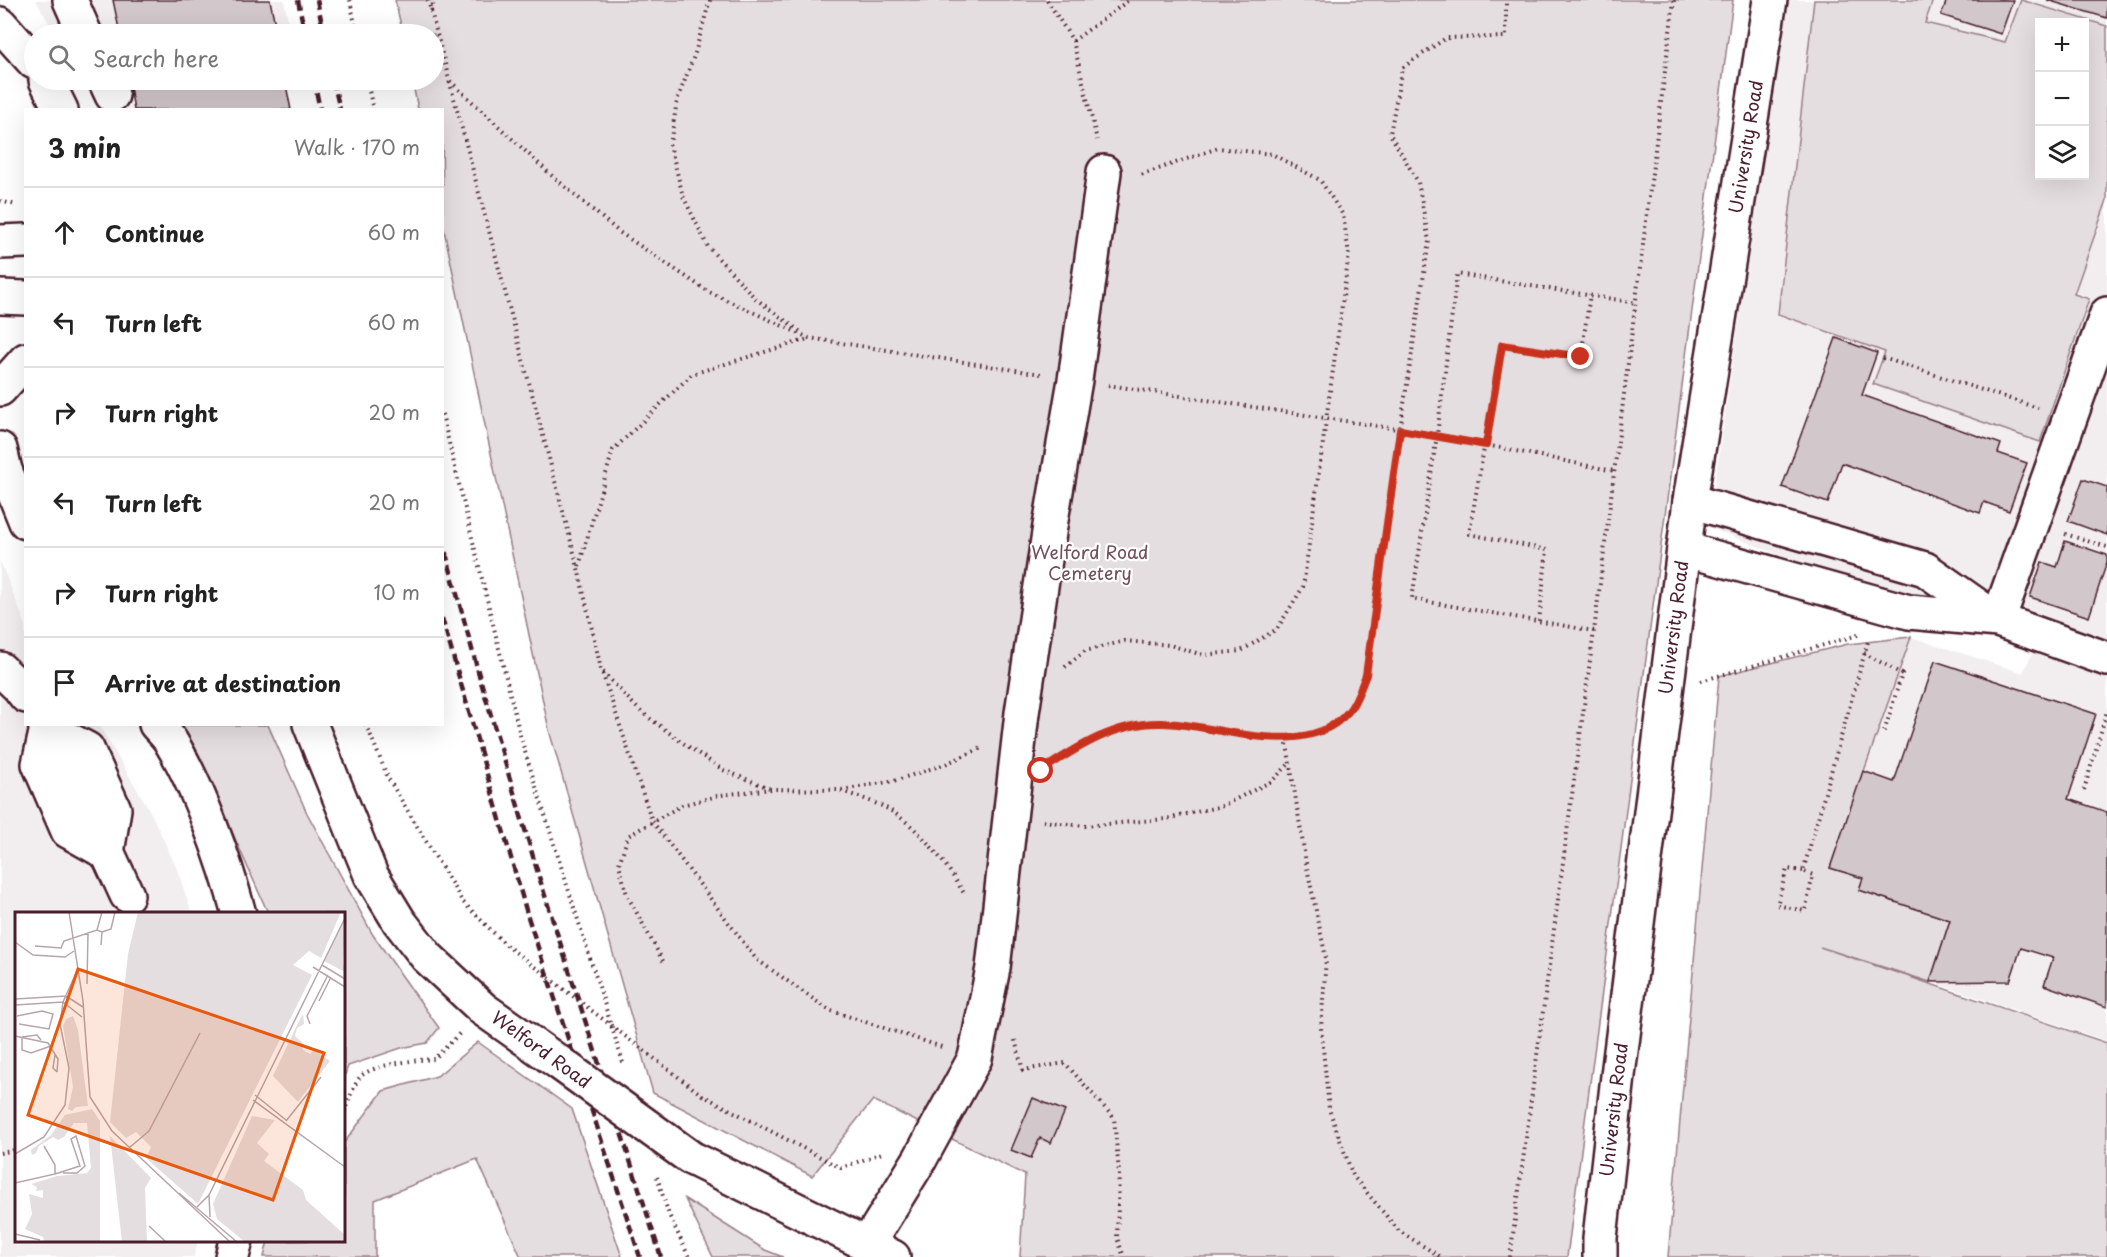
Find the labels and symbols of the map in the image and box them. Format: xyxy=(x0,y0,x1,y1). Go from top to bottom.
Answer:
street label: University Road xyxy=(1721,78,1769,215)
route end xyxy=(1567,343,1593,369)
park label: Welford Road Cemetery xyxy=(1031,538,1149,586)
street label: University Road xyxy=(1651,559,1694,696)
route start xyxy=(1027,757,1053,783)
inset map xyxy=(15,912,345,1242)
street label: Welford Road xyxy=(487,1003,597,1094)
street label: University Road xyxy=(1592,1041,1634,1178)

